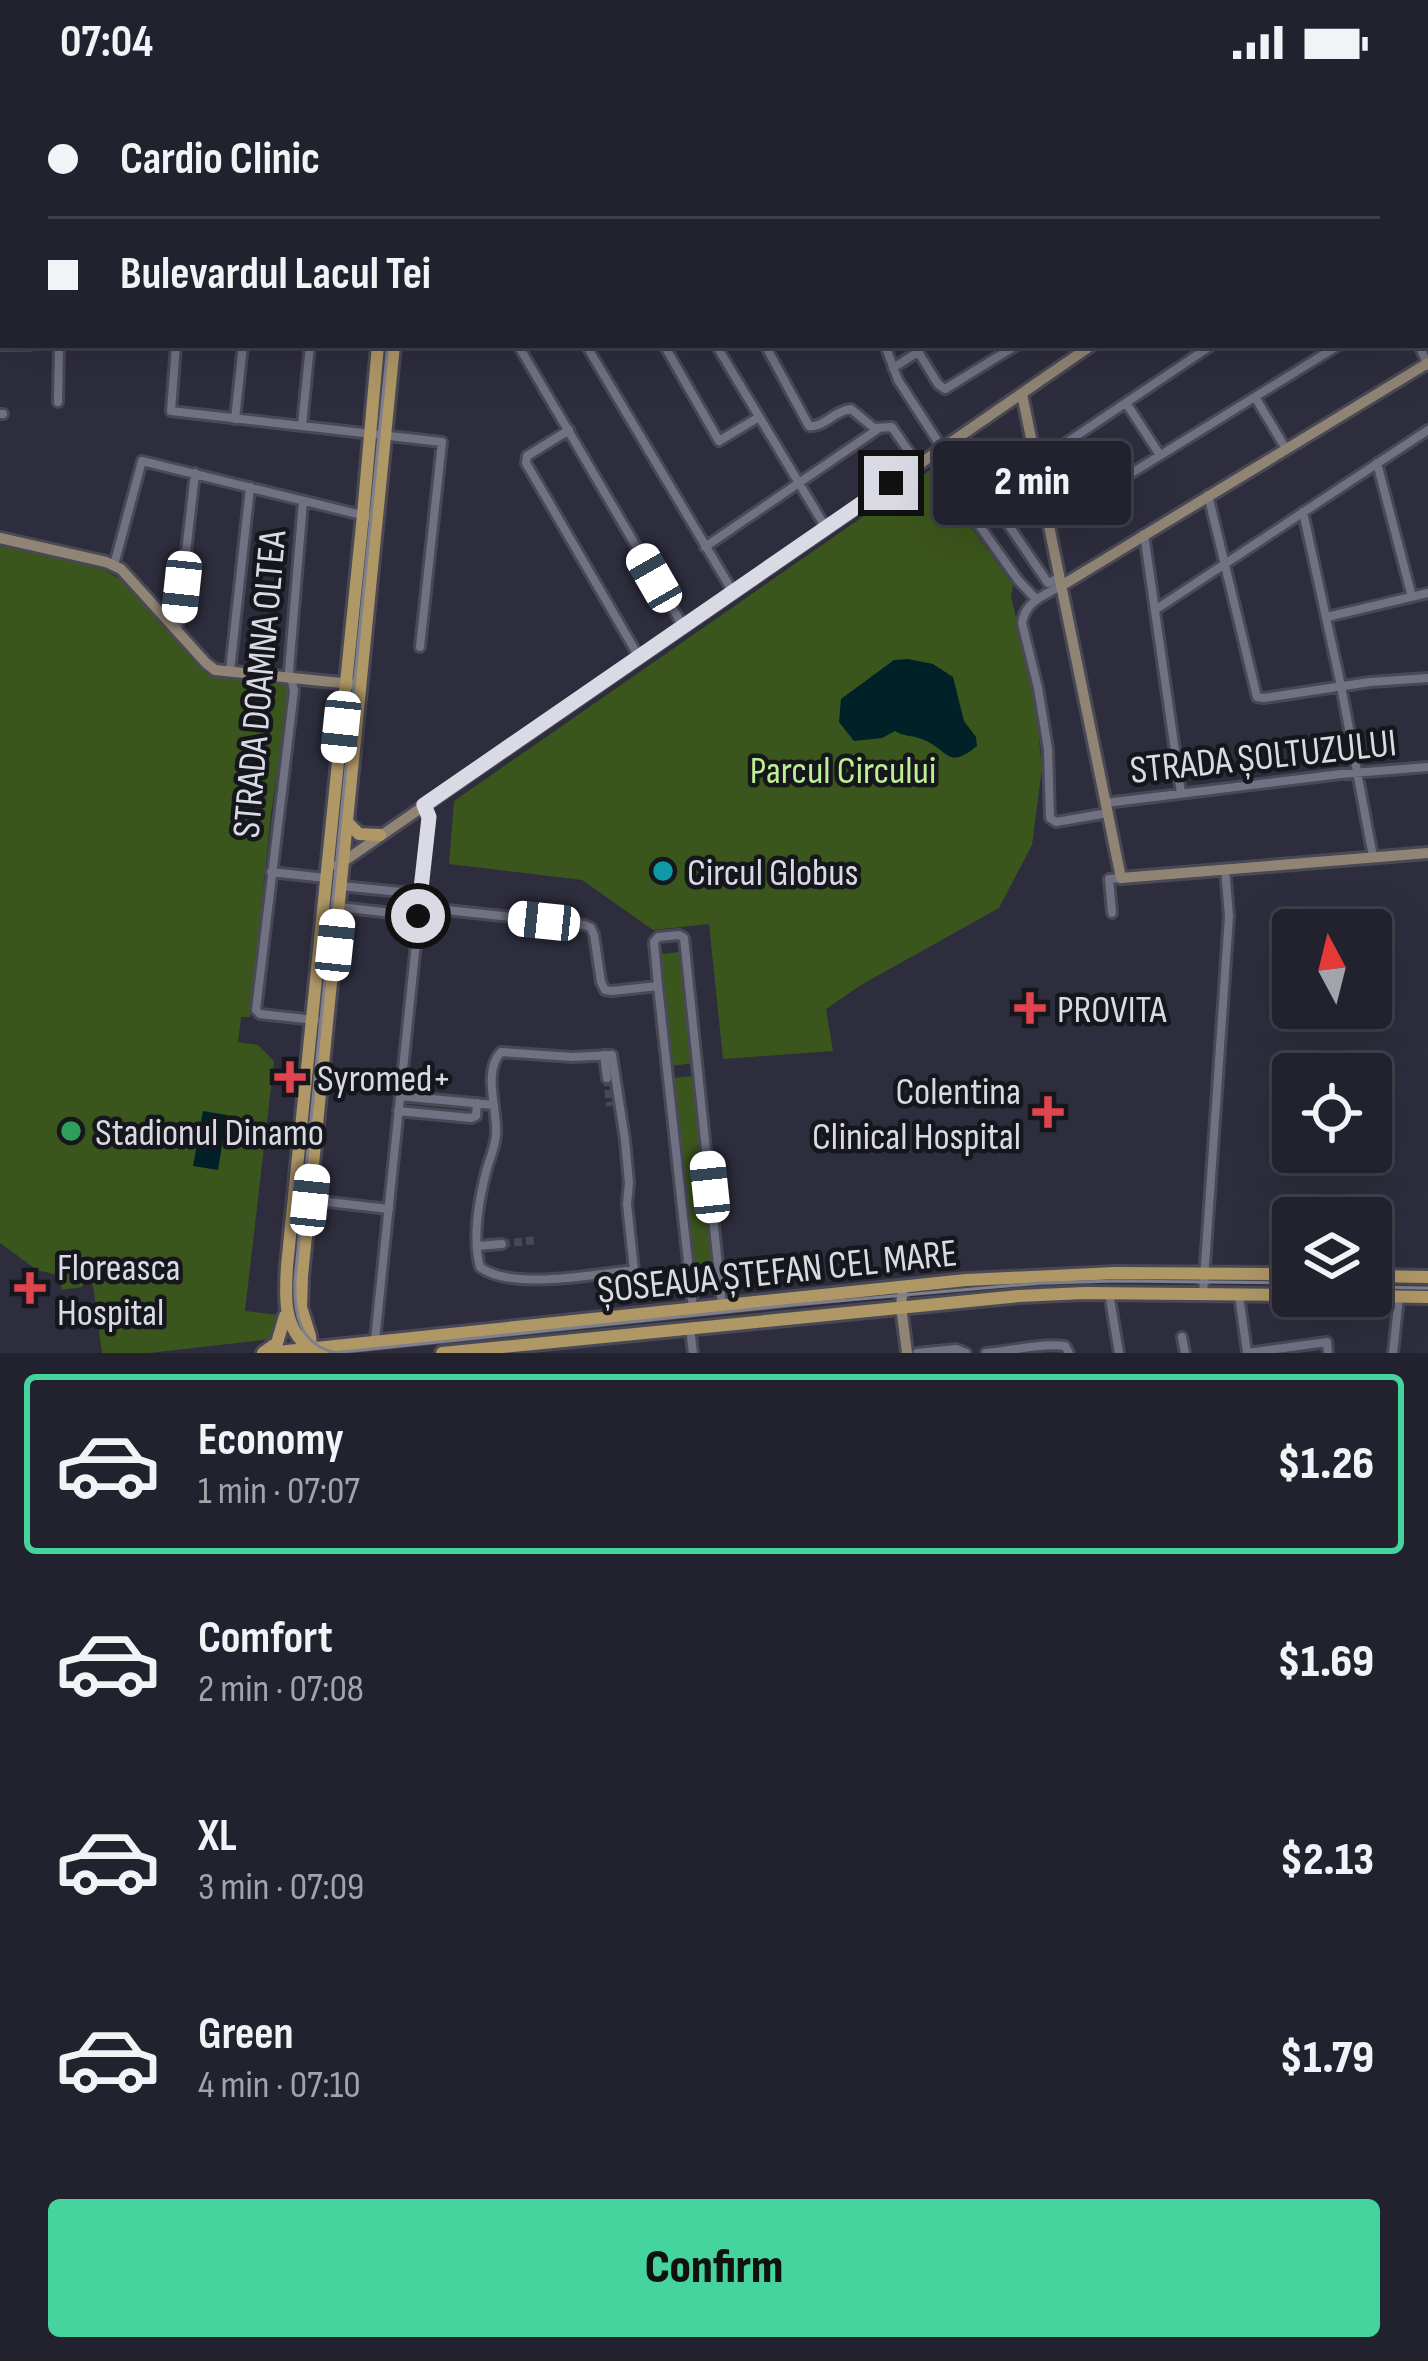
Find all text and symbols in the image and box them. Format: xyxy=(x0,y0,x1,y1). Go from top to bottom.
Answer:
text: 07:04 xyxy=(60,15,153,70)
text: Cardio Clinic xyxy=(120,132,320,187)
text: Bulevardul Lacul Tei xyxy=(120,247,431,302)
callout: 2 min xyxy=(933,441,1131,525)
route end xyxy=(864,456,918,510)
text: 2 min xyxy=(994,459,1070,506)
street label: STRADA DOAMNA OLTEA xyxy=(224,528,297,840)
car xyxy=(620,538,688,618)
car xyxy=(160,549,204,625)
car xyxy=(319,689,363,765)
street label: STRADA ȘOLTUZULUI xyxy=(1128,720,1399,795)
park label: Parcul Circului xyxy=(750,748,936,795)
place label: Circul Globus xyxy=(687,850,859,897)
marker: Circul Globus xyxy=(650,858,676,884)
route start xyxy=(391,889,445,943)
car xyxy=(506,899,582,943)
car xyxy=(313,907,357,983)
north arrow xyxy=(1272,909,1392,1029)
map controls xyxy=(1272,909,1392,1317)
place label: PROVITA xyxy=(1057,987,1167,1034)
marker: PROVITA xyxy=(1014,992,1046,1024)
button: locate xyxy=(1272,1053,1392,1173)
place label: Syromed+ xyxy=(317,1056,451,1103)
marker: Syromed+ xyxy=(274,1061,306,1093)
place label: Colentina Clinical Hospital xyxy=(812,1069,1021,1161)
marker: Colentina Clinical Hospital xyxy=(1032,1096,1064,1128)
place label: Stadionul Dinamo xyxy=(95,1110,324,1157)
marker: Stadionul Dinamo xyxy=(58,1118,84,1144)
car xyxy=(688,1149,732,1225)
car xyxy=(288,1162,332,1238)
button: layers xyxy=(1272,1197,1392,1317)
street label: ȘOSEAUA ȘTEFAN CEL MARE xyxy=(595,1230,960,1315)
place label: Floreasca Hospital xyxy=(57,1245,181,1337)
marker: Floreasca Hospital xyxy=(14,1272,46,1304)
icon: car xyxy=(54,1410,162,1518)
text: Economy xyxy=(198,1413,344,1468)
text: $1.26 xyxy=(1278,1437,1374,1492)
text: 1 min · 07:07 xyxy=(198,1468,360,1515)
icon: car xyxy=(54,1608,162,1716)
text: Comfort xyxy=(198,1611,333,1666)
text: $1.69 xyxy=(1277,1635,1374,1690)
text: 2 min · 07:08 xyxy=(198,1666,364,1713)
icon: car xyxy=(54,1806,162,1914)
text: XL xyxy=(198,1809,237,1864)
text: $2.13 xyxy=(1280,1833,1374,1888)
text: 3 min · 07:09 xyxy=(198,1864,364,1911)
icon: car xyxy=(54,2004,162,2112)
text: Green xyxy=(198,2007,294,2062)
text: $1.79 xyxy=(1280,2031,1374,2086)
text: 4 min · 07:10 xyxy=(198,2062,361,2109)
button: Confirm xyxy=(48,2199,1380,2337)

